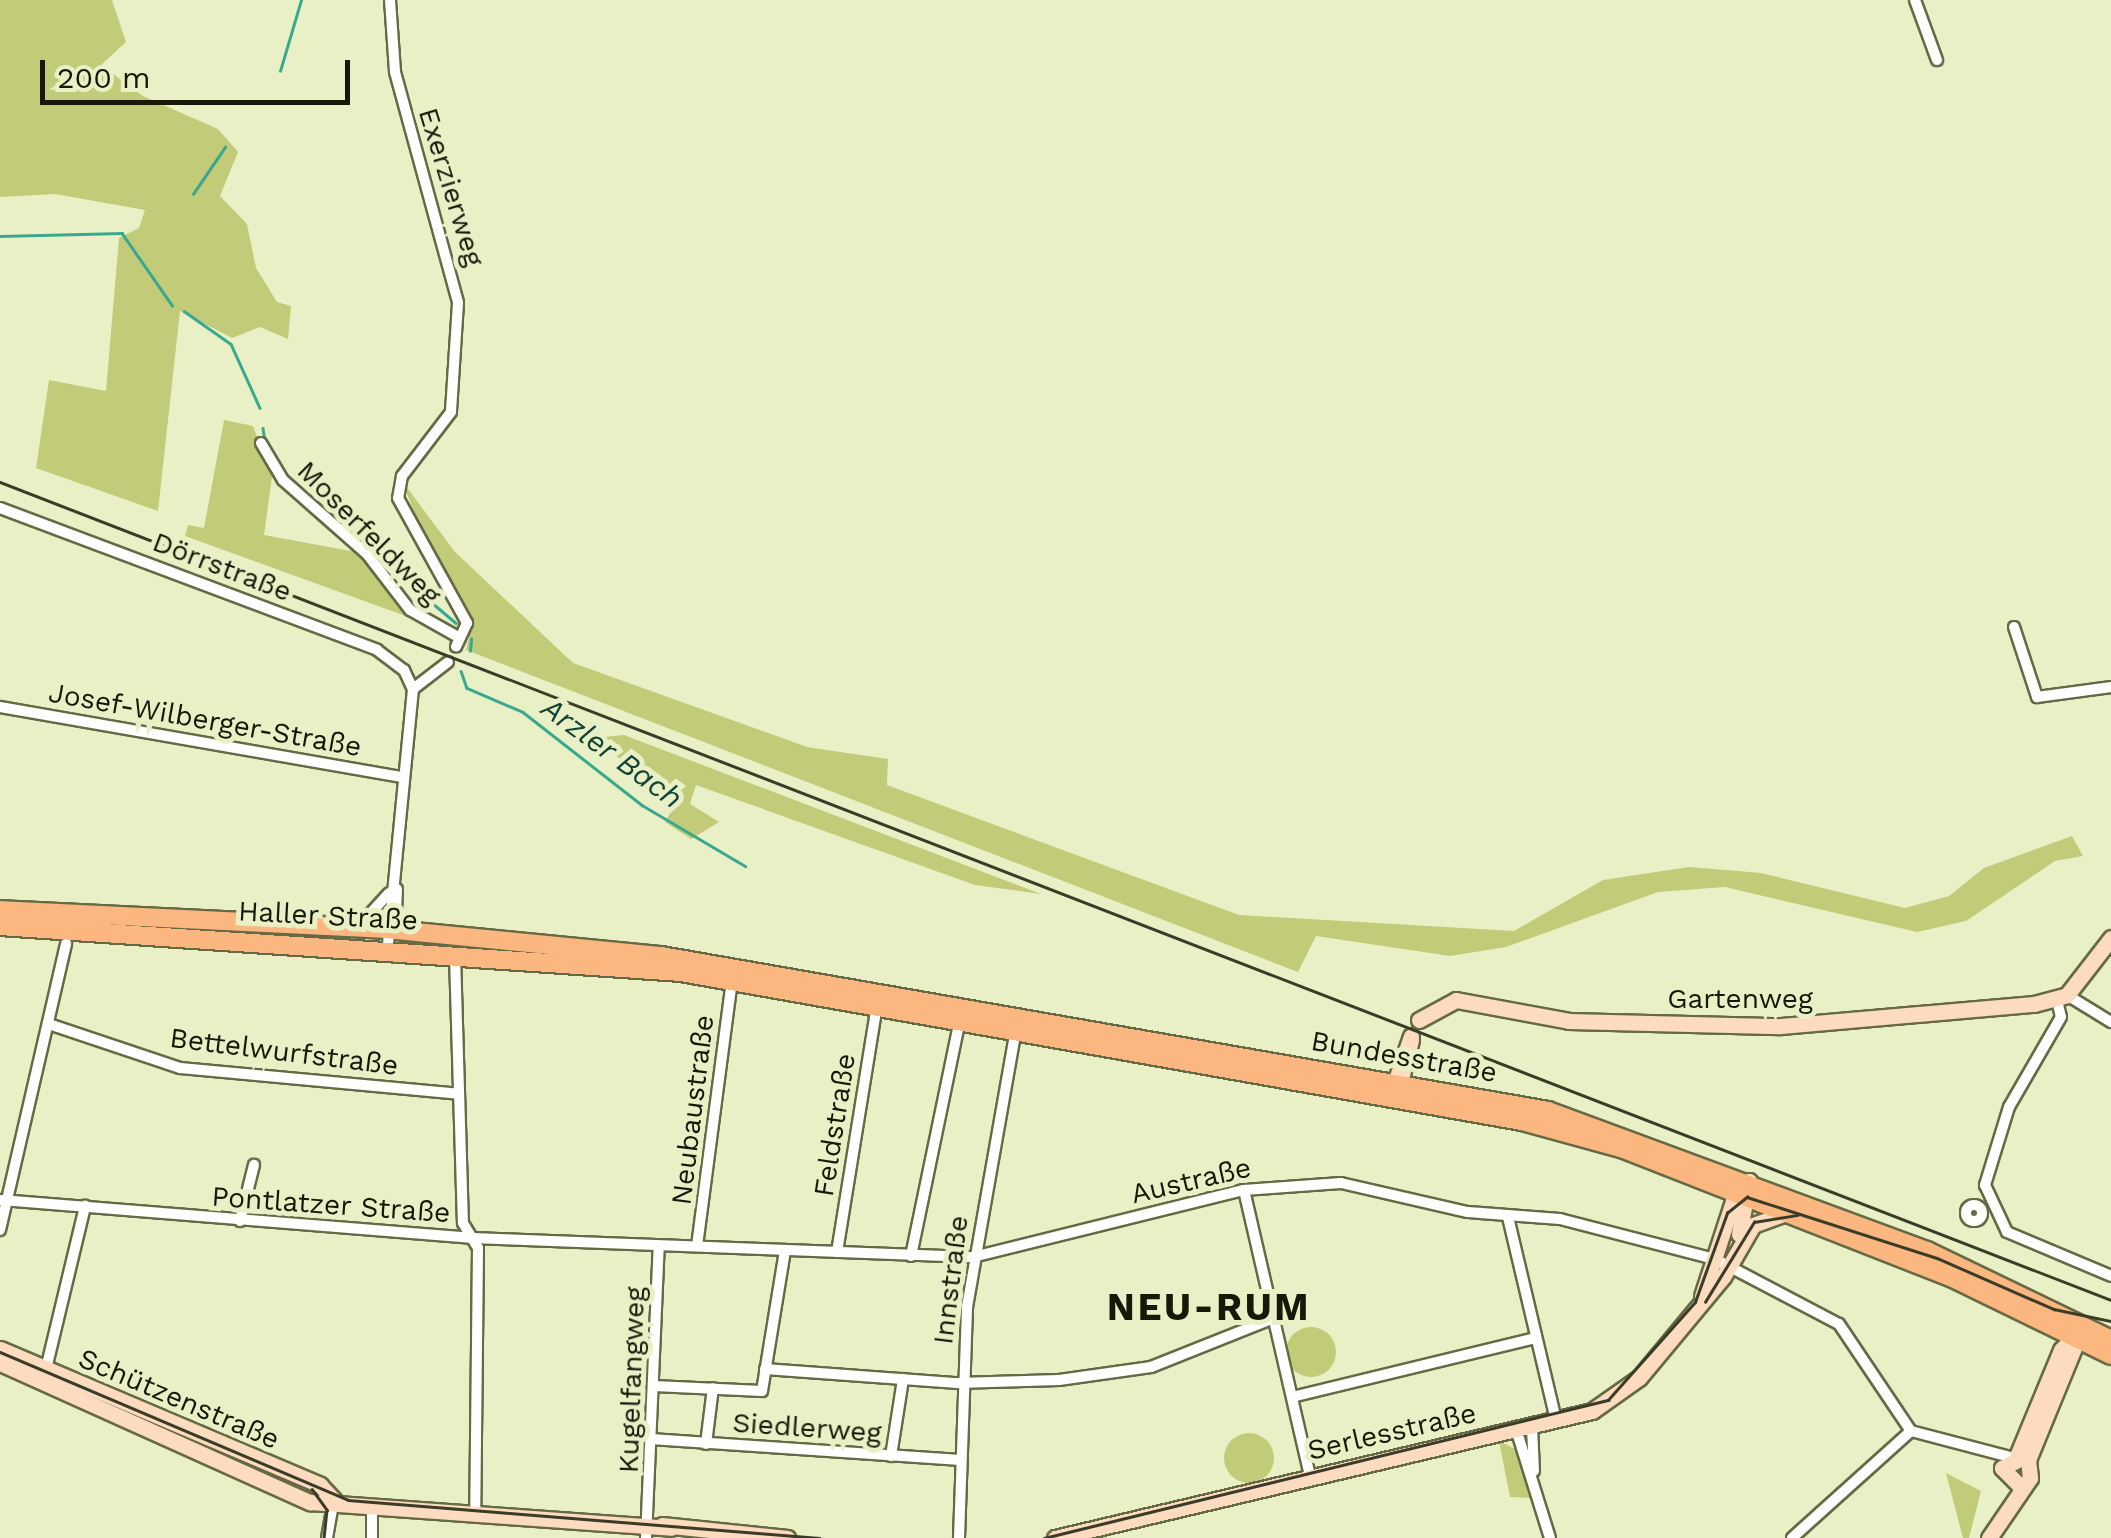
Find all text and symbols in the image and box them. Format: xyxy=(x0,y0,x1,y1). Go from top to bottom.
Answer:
scale bar xyxy=(45,40,355,102)
text: 200 m xyxy=(57,60,151,95)
street label: Exerzierweg xyxy=(411,104,491,270)
street label: Moserfeldweg xyxy=(290,454,448,612)
street label: Dörrstraße xyxy=(148,525,296,609)
street label: Josef-Wilberger-Straße xyxy=(46,676,364,764)
water label: Arzler Bach xyxy=(534,690,690,816)
street label: Haller Straße xyxy=(237,895,419,937)
street label: Gartenweg xyxy=(1667,982,1813,1016)
street label: Neubaustraße xyxy=(665,1013,721,1207)
street label: Bettelwurfstraße xyxy=(168,1021,400,1083)
street label: Bundesstraße xyxy=(1308,1024,1500,1090)
street label: Feldstraße xyxy=(807,1051,863,1199)
street label: Austraße xyxy=(1128,1151,1254,1211)
street label: Pontlatzer Straße xyxy=(210,1180,452,1230)
street label: Innstraße xyxy=(926,1214,976,1346)
district label: NEU-RUM xyxy=(1107,1285,1311,1331)
street label: Kugelfangweg xyxy=(612,1286,652,1474)
street label: Schützenstraße xyxy=(73,1342,285,1456)
street label: Serlesstraße xyxy=(1305,1396,1479,1468)
street label: Siedlerweg xyxy=(731,1406,883,1450)

